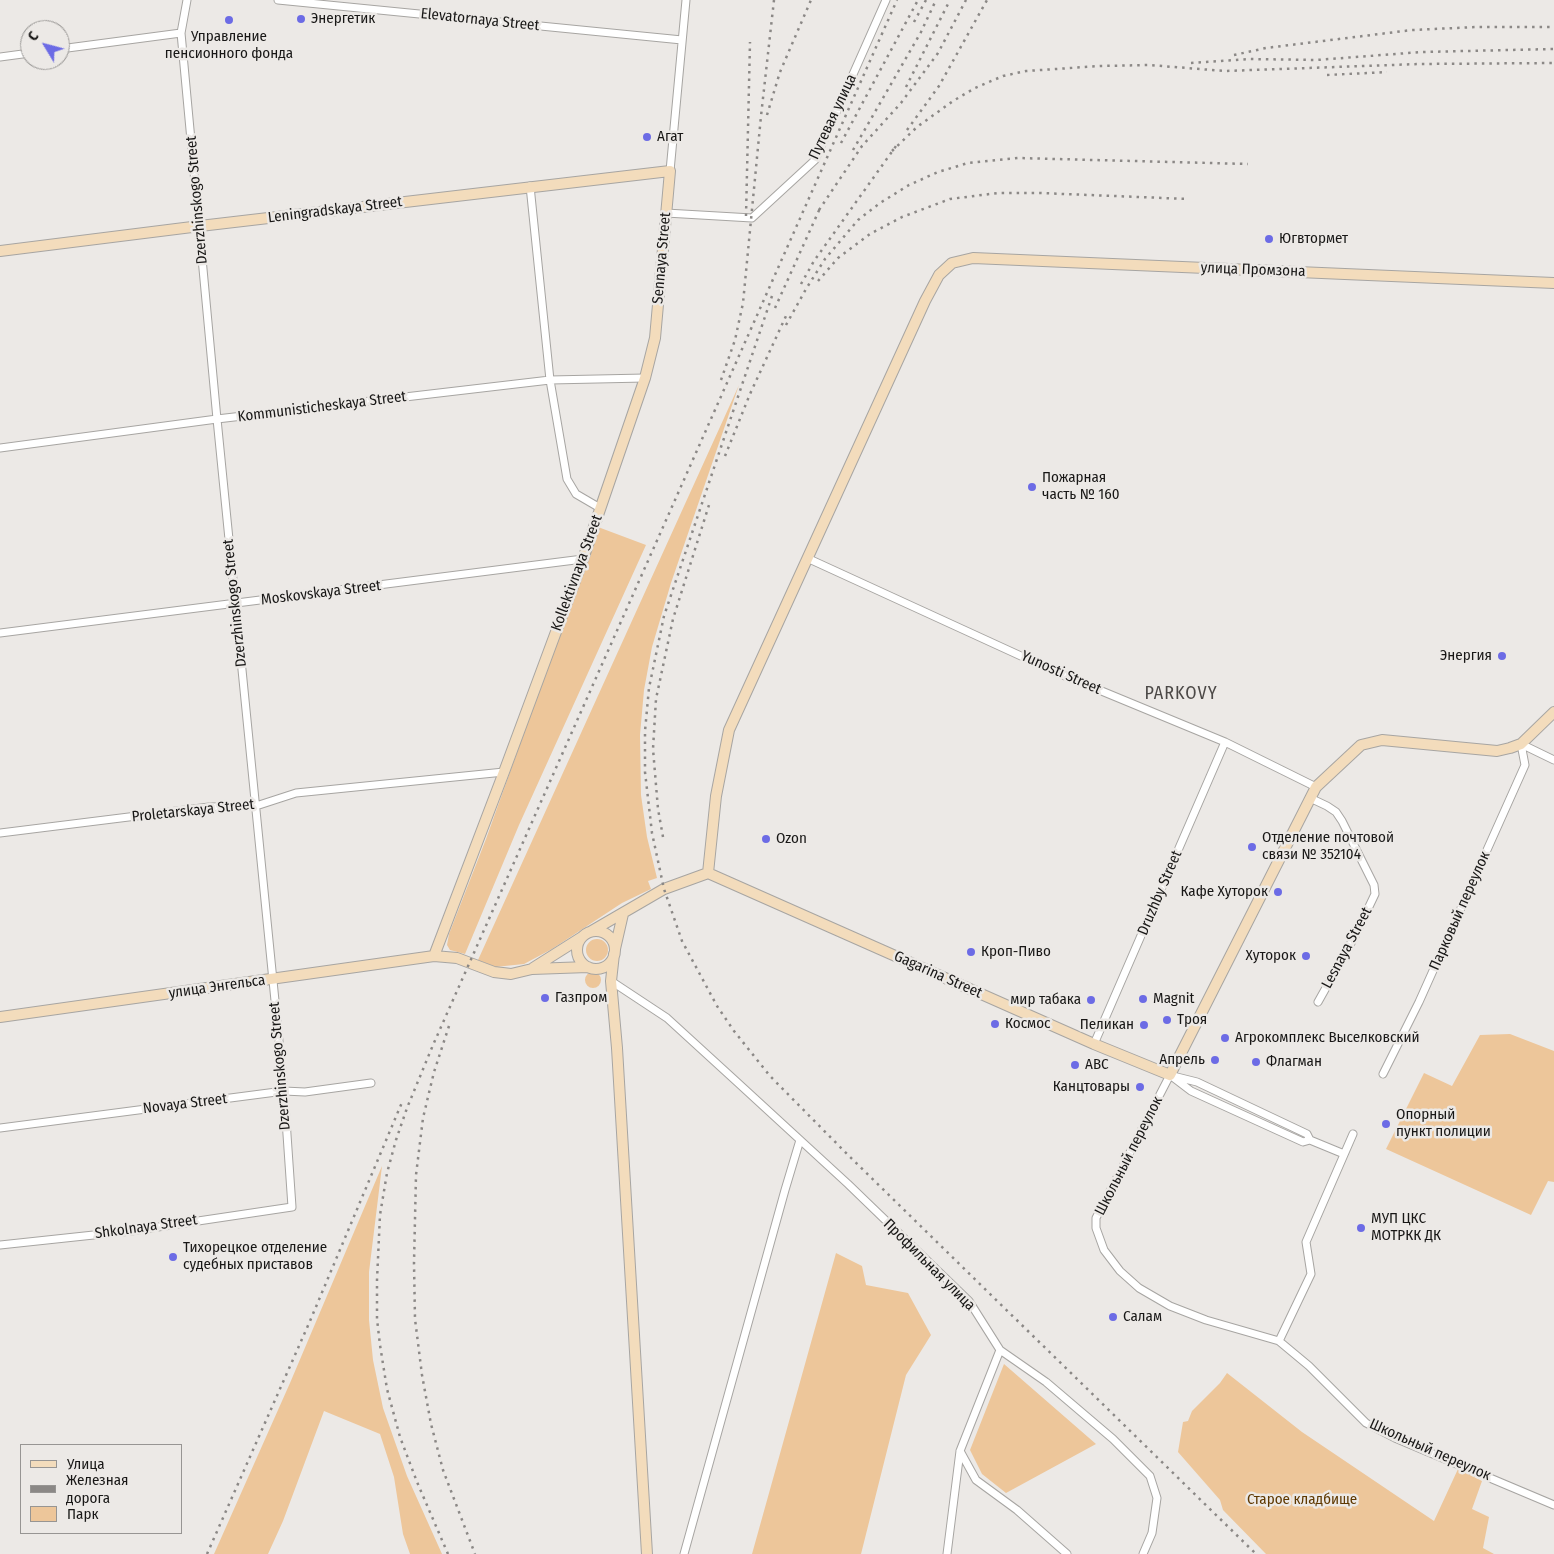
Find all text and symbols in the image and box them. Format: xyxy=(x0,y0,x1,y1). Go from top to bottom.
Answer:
street label: Elevatornaya Street xyxy=(420,5,540,35)
place label: Энергетик xyxy=(311,10,375,28)
marker: Энергетик xyxy=(295,13,307,25)
marker: Управление пенсионного фонда xyxy=(223,14,235,26)
north arrow xyxy=(20,20,70,70)
text: С xyxy=(24,28,42,44)
place label: Управление пенсионного фонда xyxy=(165,28,293,63)
street label: Путевая улица xyxy=(805,71,861,163)
place label: Агат xyxy=(657,128,683,146)
marker: Агат xyxy=(641,131,653,143)
street label: Dzerzhinskogo Street xyxy=(182,135,212,265)
street label: Leningradskaya Street xyxy=(267,193,403,227)
street label: Sennaya Street xyxy=(649,211,675,305)
place label: Югвтормет xyxy=(1279,230,1348,248)
marker: Югвтормет xyxy=(1263,233,1275,245)
street label: улица Промзона xyxy=(1200,259,1306,281)
street label: Kommunisticheskaya Street xyxy=(237,388,407,426)
place label: Пожарная часть № 160 xyxy=(1042,469,1119,504)
marker: Пожарная часть № 160 xyxy=(1026,481,1038,493)
street label: Kollektivnaya Street xyxy=(548,512,606,634)
street label: Dzerzhinskogo Street xyxy=(219,538,251,668)
street label: Moskovskaya Street xyxy=(260,577,382,609)
street label: Yunosti Street xyxy=(1018,647,1104,699)
place label: Энергия xyxy=(1440,647,1492,665)
marker: Энергия xyxy=(1496,650,1508,662)
district label: PARKOVY xyxy=(1144,683,1218,705)
street label: Proletarskaya Street xyxy=(131,796,255,826)
place label: Отделение почтовой связи № 352104 xyxy=(1262,829,1394,864)
place label: Ozon xyxy=(776,830,807,848)
marker: Ozon xyxy=(760,833,772,845)
marker: Отделение почтовой связи № 352104 xyxy=(1246,841,1258,853)
street label: Druzhby Street xyxy=(1134,848,1186,938)
street label: Парковый переулок xyxy=(1426,849,1494,973)
place label: Кафе Хуторок xyxy=(1180,883,1268,901)
marker: Кафе Хуторок xyxy=(1272,886,1284,898)
street label: Lesnaya Street xyxy=(1318,904,1376,992)
place label: Кроп-Пиво xyxy=(981,943,1051,961)
marker: Кроп-Пиво xyxy=(965,946,977,958)
place label: Хуторок xyxy=(1246,947,1296,965)
street label: Gagarina Street xyxy=(891,948,985,1002)
marker: Хуторок xyxy=(1300,950,1312,962)
street label: улица Энгельса xyxy=(168,971,266,1003)
place label: Газпром xyxy=(555,989,607,1007)
place label: Magnit xyxy=(1153,990,1195,1008)
place label: мир табака xyxy=(1010,991,1081,1009)
marker: Газпром xyxy=(539,992,551,1004)
marker: Magnit xyxy=(1137,993,1149,1005)
marker: мир табака xyxy=(1085,994,1097,1006)
street label: Dzerzhinskogo Street xyxy=(265,1001,295,1131)
place label: Троя xyxy=(1177,1011,1207,1029)
marker: Троя xyxy=(1161,1014,1173,1026)
place label: Космос xyxy=(1005,1015,1051,1033)
place label: Пеликан xyxy=(1080,1016,1134,1034)
marker: Космос xyxy=(989,1018,1001,1030)
marker: Пеликан xyxy=(1138,1019,1150,1031)
place label: Агрокомплекс Выселковский xyxy=(1235,1029,1420,1047)
marker: Агрокомплекс Выселковский xyxy=(1219,1032,1231,1044)
place label: Апрель xyxy=(1159,1051,1205,1069)
place label: Флагман xyxy=(1266,1053,1322,1071)
marker: Апрель xyxy=(1209,1054,1221,1066)
place label: ABC xyxy=(1085,1056,1109,1074)
marker: Флагман xyxy=(1250,1056,1262,1068)
marker: ABC xyxy=(1069,1059,1081,1071)
place label: Канцтовары xyxy=(1053,1078,1130,1096)
marker: Канцтовары xyxy=(1134,1081,1146,1093)
street label: Novaya Street xyxy=(142,1090,228,1118)
street label: Школьный переулок xyxy=(1091,1094,1167,1218)
place label: Опорный пункт полиции xyxy=(1396,1106,1491,1141)
marker: Опорный пункт полиции xyxy=(1380,1118,1392,1130)
place label: МУП ЦКС МОТРКК ДК xyxy=(1371,1210,1441,1245)
street label: Shkolnaya Street xyxy=(94,1211,198,1243)
street label: Профильная улица xyxy=(879,1215,979,1315)
marker: МУП ЦКС МОТРКК ДК xyxy=(1355,1222,1367,1234)
place label: Тихорецкое отделение судебных приставов xyxy=(183,1239,327,1274)
marker: Тихорецкое отделение судебных приставов xyxy=(167,1251,179,1263)
place label: Салам xyxy=(1123,1308,1162,1326)
marker: Салам xyxy=(1107,1311,1119,1323)
street label: Школьный переулок xyxy=(1366,1415,1494,1485)
legend xyxy=(20,1444,182,1534)
text: Улица xyxy=(67,1455,105,1473)
text: Железная дорога xyxy=(66,1471,128,1507)
park label: Старое кладбище xyxy=(1247,1491,1357,1509)
text: Парк xyxy=(67,1505,98,1523)

